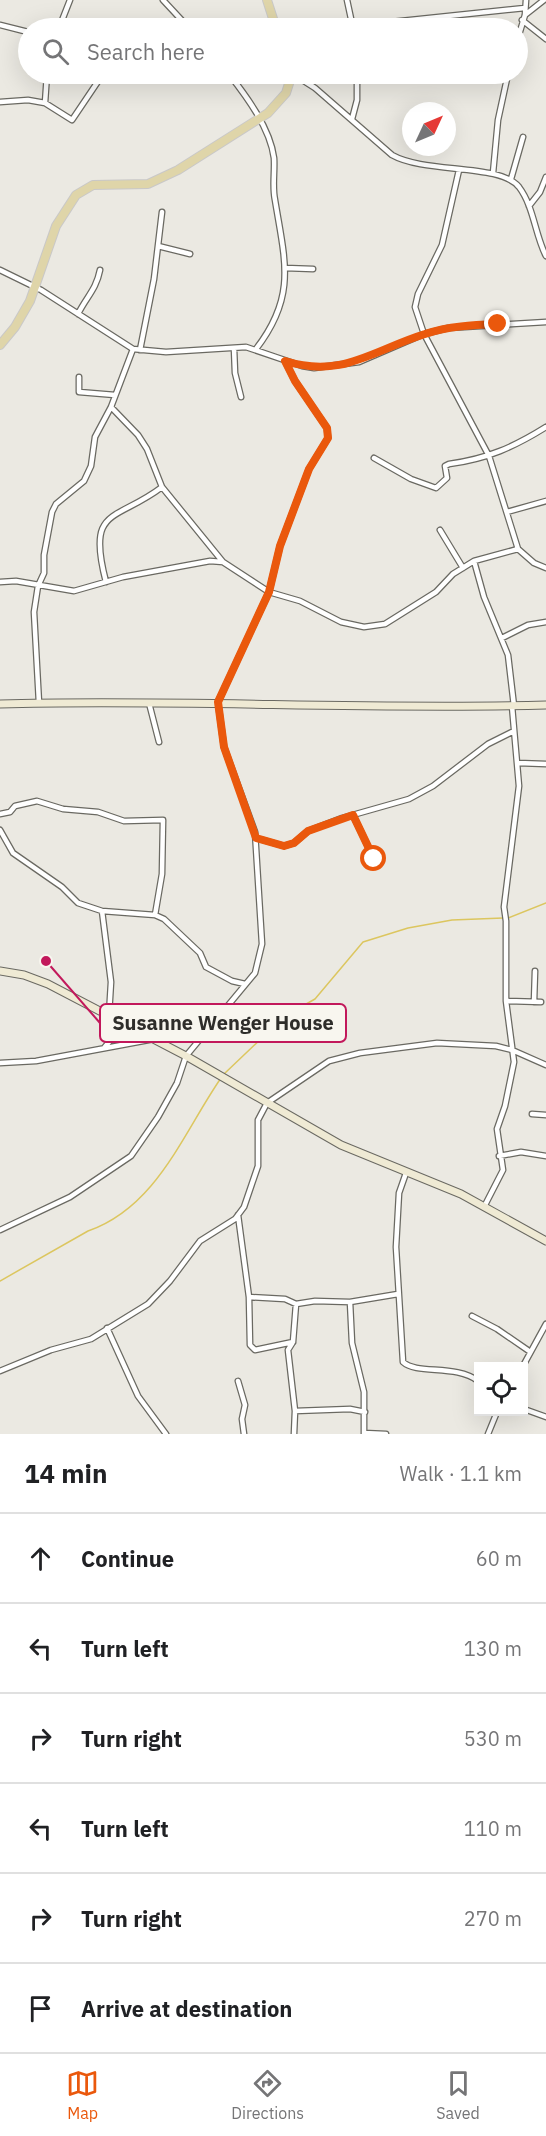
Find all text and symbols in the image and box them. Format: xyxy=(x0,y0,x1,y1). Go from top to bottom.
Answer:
search box xyxy=(18,18,528,84)
icon: search xyxy=(39,35,72,68)
text: Search here xyxy=(87,37,205,66)
north arrow xyxy=(402,102,456,156)
route end xyxy=(484,310,510,336)
route start xyxy=(360,845,386,871)
callout: Susanne Wenger House xyxy=(100,1004,346,1042)
text: Susanne Wenger House xyxy=(112,1009,334,1036)
map controls xyxy=(474,1362,528,1416)
button: locate xyxy=(474,1362,528,1416)
text: 14 min xyxy=(24,1456,108,1490)
text: Walk · 1.1 km xyxy=(400,1460,522,1487)
icon: ahead xyxy=(24,1542,57,1575)
text: Continue xyxy=(81,1544,174,1573)
text: 60 m xyxy=(476,1545,522,1572)
icon: left xyxy=(24,1632,57,1665)
text: Turn left xyxy=(81,1634,169,1663)
text: 130 m xyxy=(464,1635,522,1662)
icon: right xyxy=(24,1722,57,1755)
text: Turn right xyxy=(81,1724,182,1753)
text: 530 m xyxy=(464,1725,522,1752)
icon: left xyxy=(24,1812,57,1845)
text: Turn left xyxy=(81,1814,169,1843)
text: 110 m xyxy=(464,1815,522,1842)
icon: right xyxy=(24,1902,57,1935)
text: Turn right xyxy=(81,1904,182,1933)
text: 270 m xyxy=(464,1905,522,1932)
icon: arrive xyxy=(24,1992,57,2025)
text: Arrive at destination xyxy=(81,1994,292,2023)
tab: Map xyxy=(66,2067,99,2123)
tab: Directions xyxy=(231,2067,304,2123)
tab: Saved xyxy=(436,2067,480,2123)

